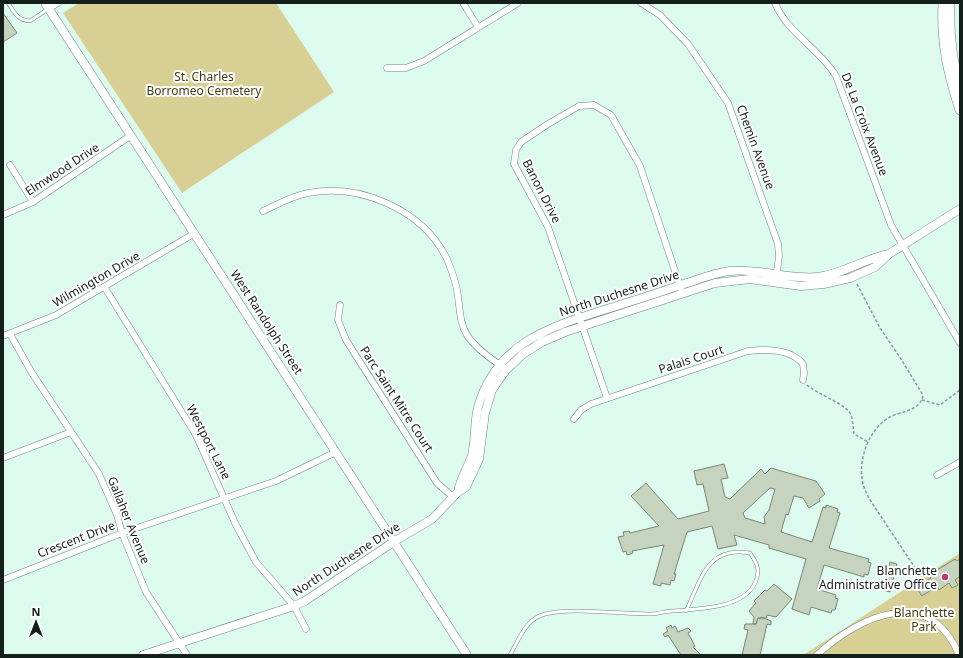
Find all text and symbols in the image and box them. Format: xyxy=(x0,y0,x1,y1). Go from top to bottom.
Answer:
park label: St. Charles Borromeo Cemetery xyxy=(147,68,262,99)
street label: De La Croix Avenue xyxy=(838,70,893,178)
street label: Chemin Avenue xyxy=(733,102,779,192)
street label: Elmwood Drive xyxy=(22,139,103,199)
street label: Banon Drive xyxy=(519,156,565,226)
street label: Wilmington Drive xyxy=(49,247,143,311)
street label: West Randolph Street xyxy=(227,266,308,378)
street label: North Duchesne Drive xyxy=(557,266,681,320)
street label: Palais Court xyxy=(656,340,726,377)
street label: Parc Saint Mitre Court xyxy=(356,343,438,456)
street label: Westport Lane xyxy=(183,402,235,483)
street label: Gallaher Avenue xyxy=(104,474,154,566)
street label: Crescent Drive xyxy=(35,516,117,562)
street label: North Duchesne Drive xyxy=(289,518,403,600)
place label: Blanchette Administrative Office xyxy=(819,562,937,593)
marker: Blanchette Administrative Office xyxy=(940,572,950,582)
north arrow xyxy=(16,602,56,642)
text: N xyxy=(32,604,40,619)
park label: Blanchette Park xyxy=(894,604,954,635)

